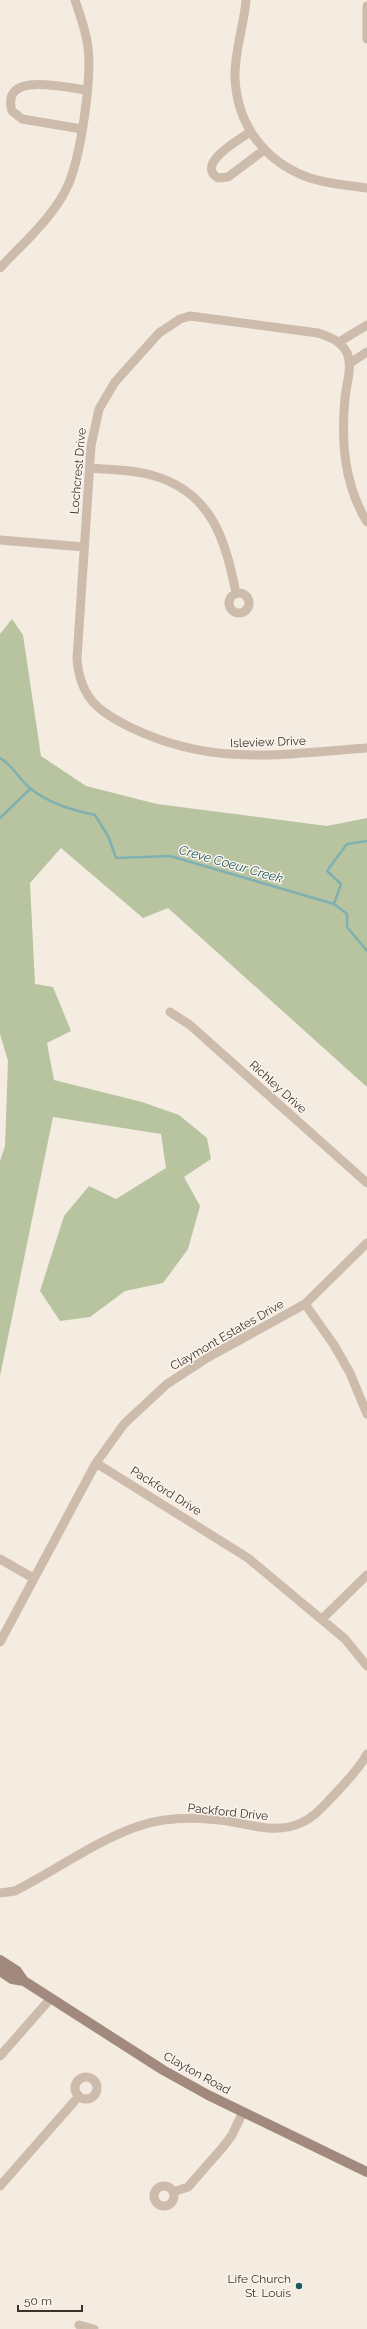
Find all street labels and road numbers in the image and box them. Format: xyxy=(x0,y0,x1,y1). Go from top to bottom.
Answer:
street label: Lochcrest Drive xyxy=(67,427,89,515)
street label: Isleview Drive xyxy=(230,734,306,750)
street label: Richley Drive xyxy=(247,1058,309,1116)
street label: Claymont Estates Drive xyxy=(168,1297,286,1373)
street label: Packford Drive xyxy=(128,1464,204,1518)
street label: Packford Drive xyxy=(187,1801,269,1823)
street label: Clayton Road xyxy=(161,2049,233,2097)

